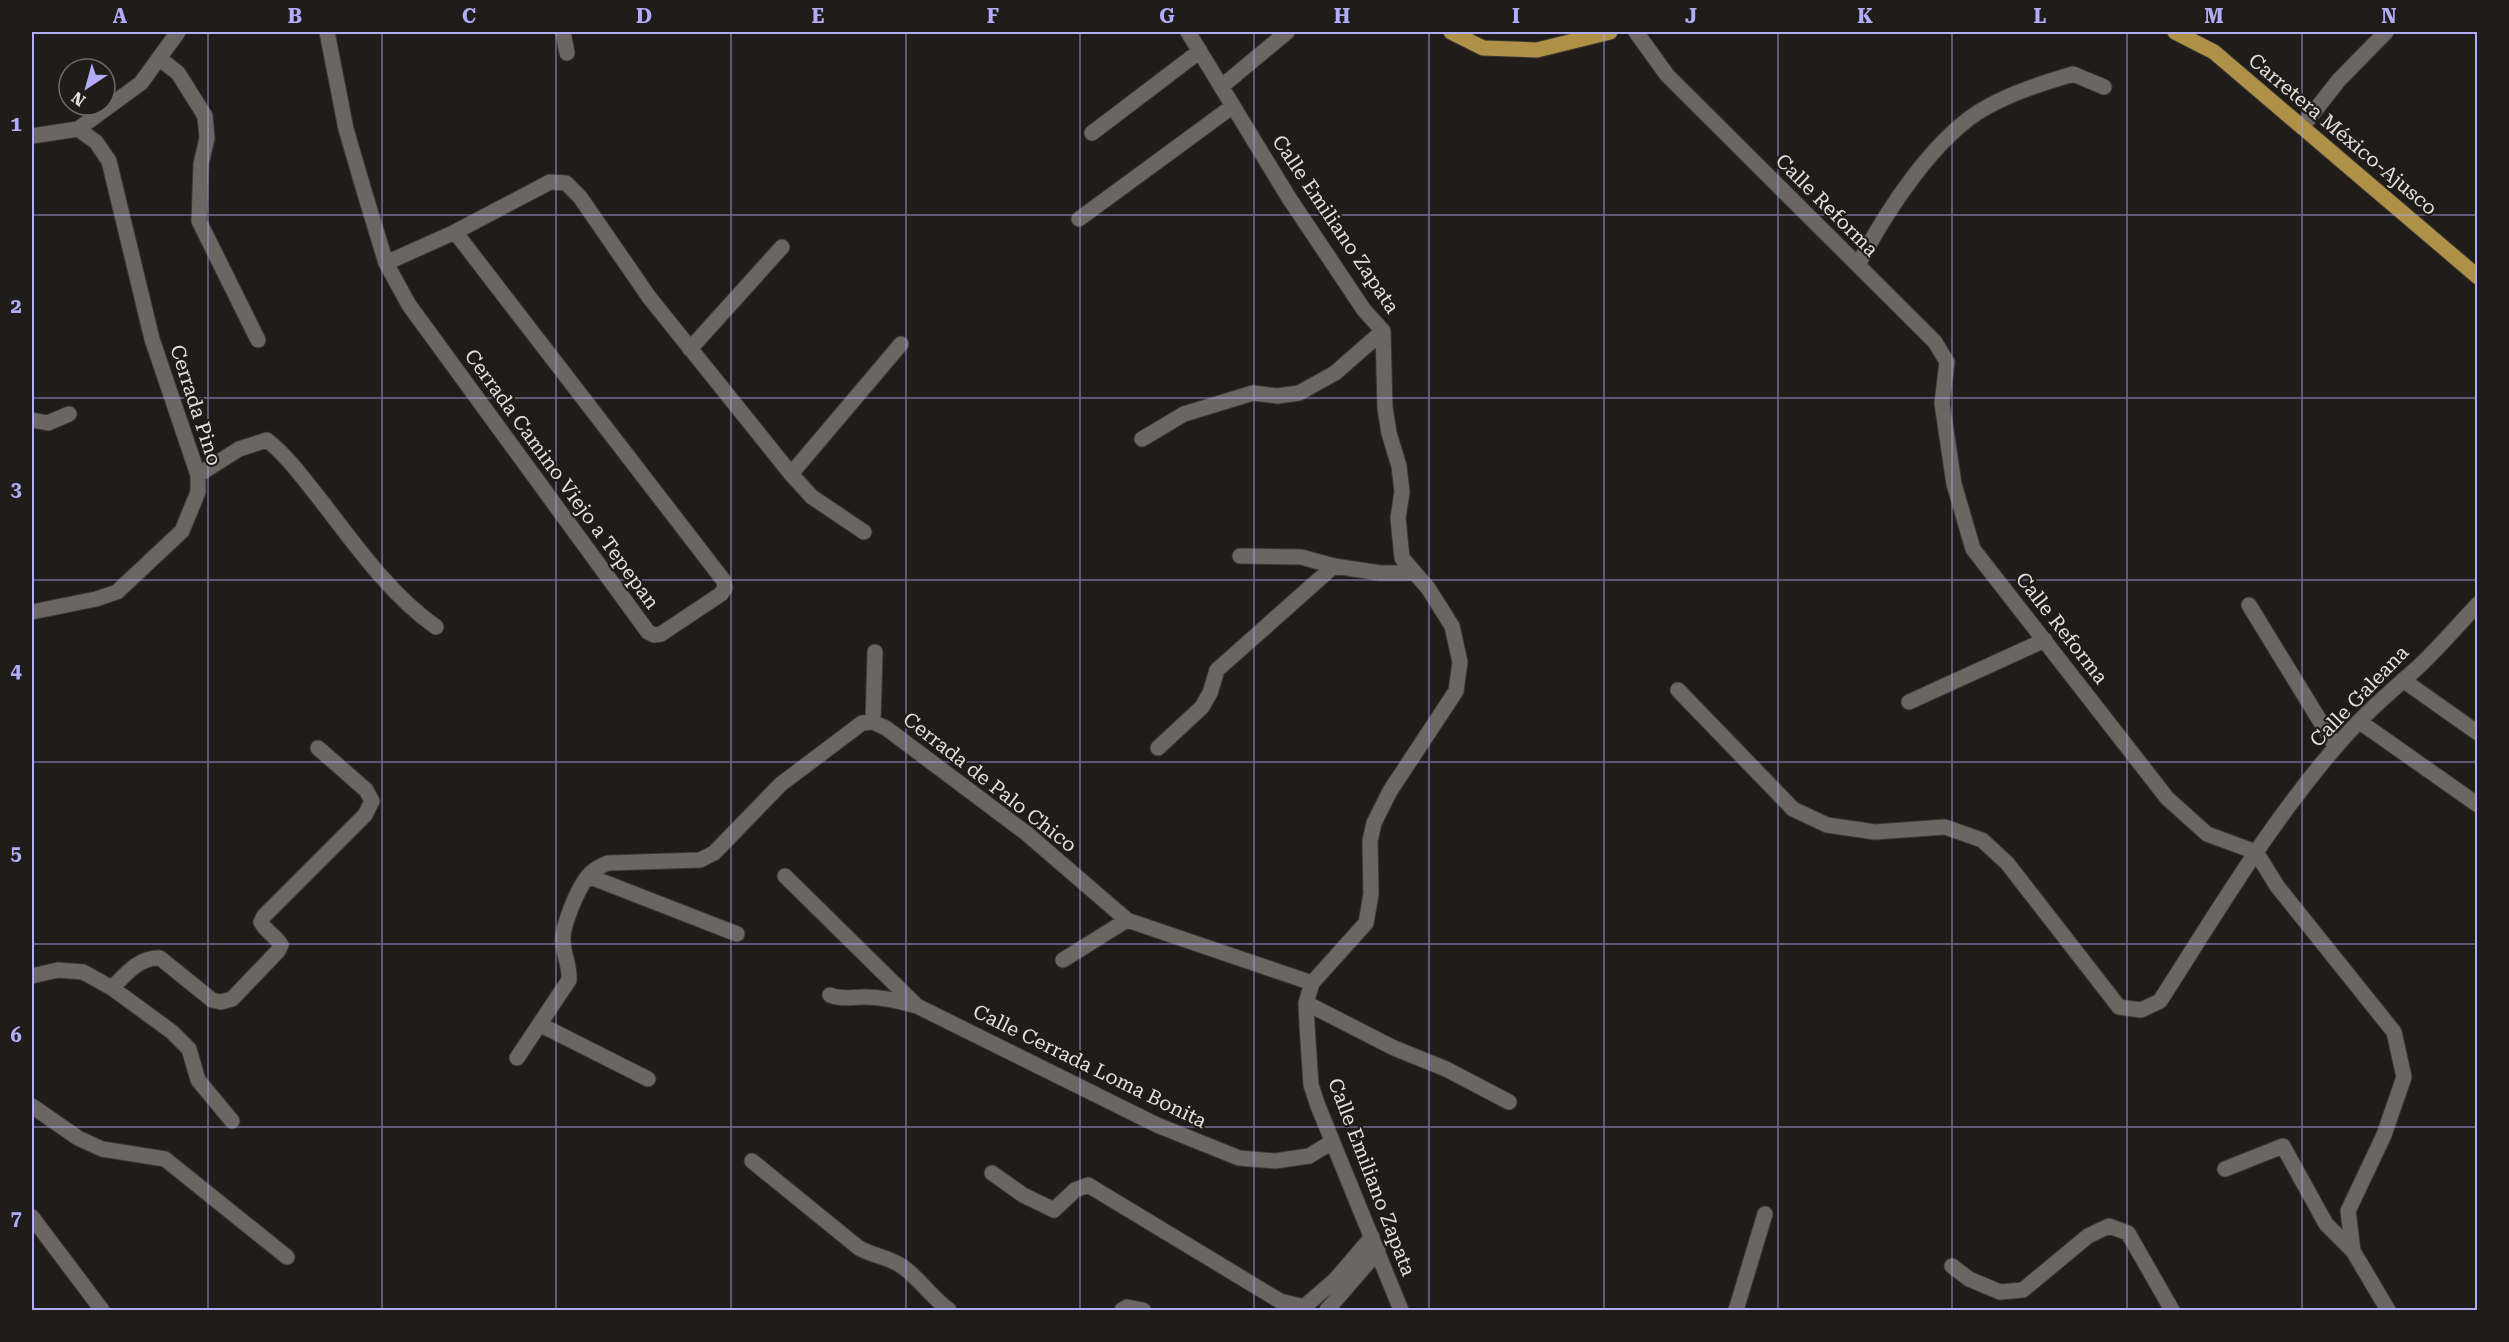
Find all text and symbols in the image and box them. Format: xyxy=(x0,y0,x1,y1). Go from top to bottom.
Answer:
text: A xyxy=(113,4,128,28)
text: B xyxy=(288,4,302,28)
text: C xyxy=(462,4,476,28)
text: D xyxy=(636,4,652,28)
text: E xyxy=(812,4,825,28)
text: F xyxy=(987,4,999,28)
text: G xyxy=(1159,4,1175,28)
text: H xyxy=(1334,4,1350,28)
text: I xyxy=(1512,4,1520,28)
text: J xyxy=(1685,4,1697,28)
text: K xyxy=(1857,4,1873,28)
text: L xyxy=(2034,4,2047,28)
text: M xyxy=(2204,4,2224,28)
text: N xyxy=(2381,4,2397,28)
street label: Carretera México-Ajusco xyxy=(2244,48,2442,220)
north arrow xyxy=(57,57,117,117)
text: N xyxy=(68,87,89,110)
text: 1 xyxy=(10,112,22,136)
street label: Calle Emiliano Zapata xyxy=(1267,130,1405,318)
street label: Calle Reforma xyxy=(1771,149,1883,261)
text: 2 xyxy=(10,294,22,318)
street label: Cerrada Pino xyxy=(165,342,227,468)
street label: Cerrada Camino Viejo a Tepepan xyxy=(460,344,664,614)
text: 3 xyxy=(10,477,22,501)
street label: Calle Reforma xyxy=(2011,567,2113,689)
street label: Calle Galeana xyxy=(2305,640,2414,752)
text: 4 xyxy=(10,659,22,683)
street label: Cerrada de Palo Chico xyxy=(898,707,1082,857)
text: 5 xyxy=(10,841,22,865)
street label: Calle Cerrada Loma Bonita xyxy=(969,999,1211,1133)
text: 6 xyxy=(10,1023,22,1047)
street label: Calle Emiliano Zapata xyxy=(1323,1075,1421,1279)
text: 7 xyxy=(10,1206,22,1230)

